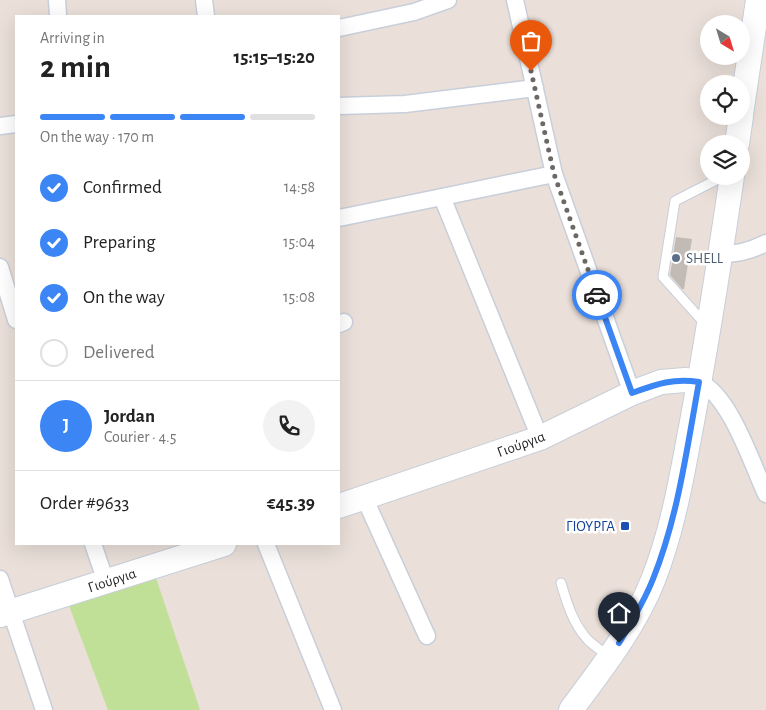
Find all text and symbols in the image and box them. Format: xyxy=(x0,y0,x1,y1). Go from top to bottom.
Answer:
north arrow xyxy=(700,15,750,65)
map controls xyxy=(700,15,750,185)
pin xyxy=(510,20,552,71)
icon: bag xyxy=(517,27,545,55)
text: Arriving in xyxy=(40,30,105,46)
text: 15:15–15:20 xyxy=(234,48,315,67)
text: 2 min xyxy=(40,51,111,83)
button: locate xyxy=(700,75,750,125)
text: On the way · 170 m xyxy=(40,129,154,145)
button: layers xyxy=(700,135,750,185)
icon: check xyxy=(40,174,68,202)
text: Confirmed xyxy=(83,178,162,197)
text: 14:58 xyxy=(284,179,315,195)
icon: check xyxy=(40,229,68,257)
text: Preparing xyxy=(83,233,156,252)
text: 15:04 xyxy=(283,234,315,250)
place label: SHELL xyxy=(686,251,724,266)
marker: SHELL xyxy=(670,252,682,264)
courier xyxy=(572,270,622,320)
icon: car xyxy=(583,281,611,309)
icon: check xyxy=(40,284,68,312)
text: On the way xyxy=(83,288,165,307)
text: 15:08 xyxy=(283,289,315,305)
text: Delivered xyxy=(83,343,155,362)
button: phone xyxy=(263,400,315,452)
text: Jordan xyxy=(104,407,155,426)
text: J xyxy=(63,416,69,435)
text: Courier · 4.5 xyxy=(104,429,176,445)
street label: Γιούργια xyxy=(495,429,547,460)
text: Order #9633 xyxy=(40,494,129,513)
text: €45.39 xyxy=(267,494,315,513)
place label: ΓΙΟΥΡΓΑ xyxy=(566,519,615,534)
marker: ΓΙΟΥΡΓΑ xyxy=(619,520,631,532)
street label: Γιούργια xyxy=(86,566,138,595)
pin xyxy=(598,592,640,643)
icon: home xyxy=(605,599,633,627)

